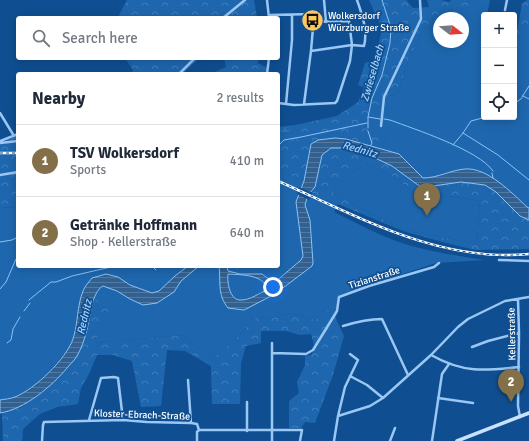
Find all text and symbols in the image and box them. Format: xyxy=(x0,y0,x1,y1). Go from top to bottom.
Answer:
bus stop icon: Wolkersdorf Würzburger Straße xyxy=(299,8,325,34)
place label: Wolkersdorf Würzburger Straße xyxy=(328,10,409,34)
north arrow xyxy=(433,12,469,48)
map controls xyxy=(481,12,517,120)
button: + xyxy=(481,12,517,48)
search box xyxy=(16,16,280,60)
icon: search xyxy=(30,27,52,49)
text: Search here xyxy=(62,29,138,47)
water label: Zwieselbach xyxy=(358,42,387,103)
button: − xyxy=(481,48,517,84)
button: locate xyxy=(481,84,517,120)
text: Nearby xyxy=(32,88,85,109)
text: 2 results xyxy=(216,90,264,106)
water label: Rednitz xyxy=(341,138,380,161)
text: TSV Wolkersdorf xyxy=(70,144,179,162)
text: 1 xyxy=(41,153,49,169)
text: 410 m xyxy=(230,153,264,169)
text: Sports xyxy=(70,162,106,178)
pin: 1 xyxy=(414,183,440,216)
text: Getränke Hoffmann xyxy=(70,216,197,234)
text: 2 xyxy=(41,225,49,241)
text: 640 m xyxy=(230,225,264,241)
text: Shop · Kellerstraße xyxy=(70,234,177,250)
street label: Tizianstraße xyxy=(347,264,401,292)
your location xyxy=(263,277,283,297)
water label: Rednitz xyxy=(74,297,95,336)
street label: Kellerstraße xyxy=(506,307,518,361)
pin: 2 xyxy=(498,369,524,402)
street label: Kloster-Ebrach-Straße xyxy=(94,407,190,423)

